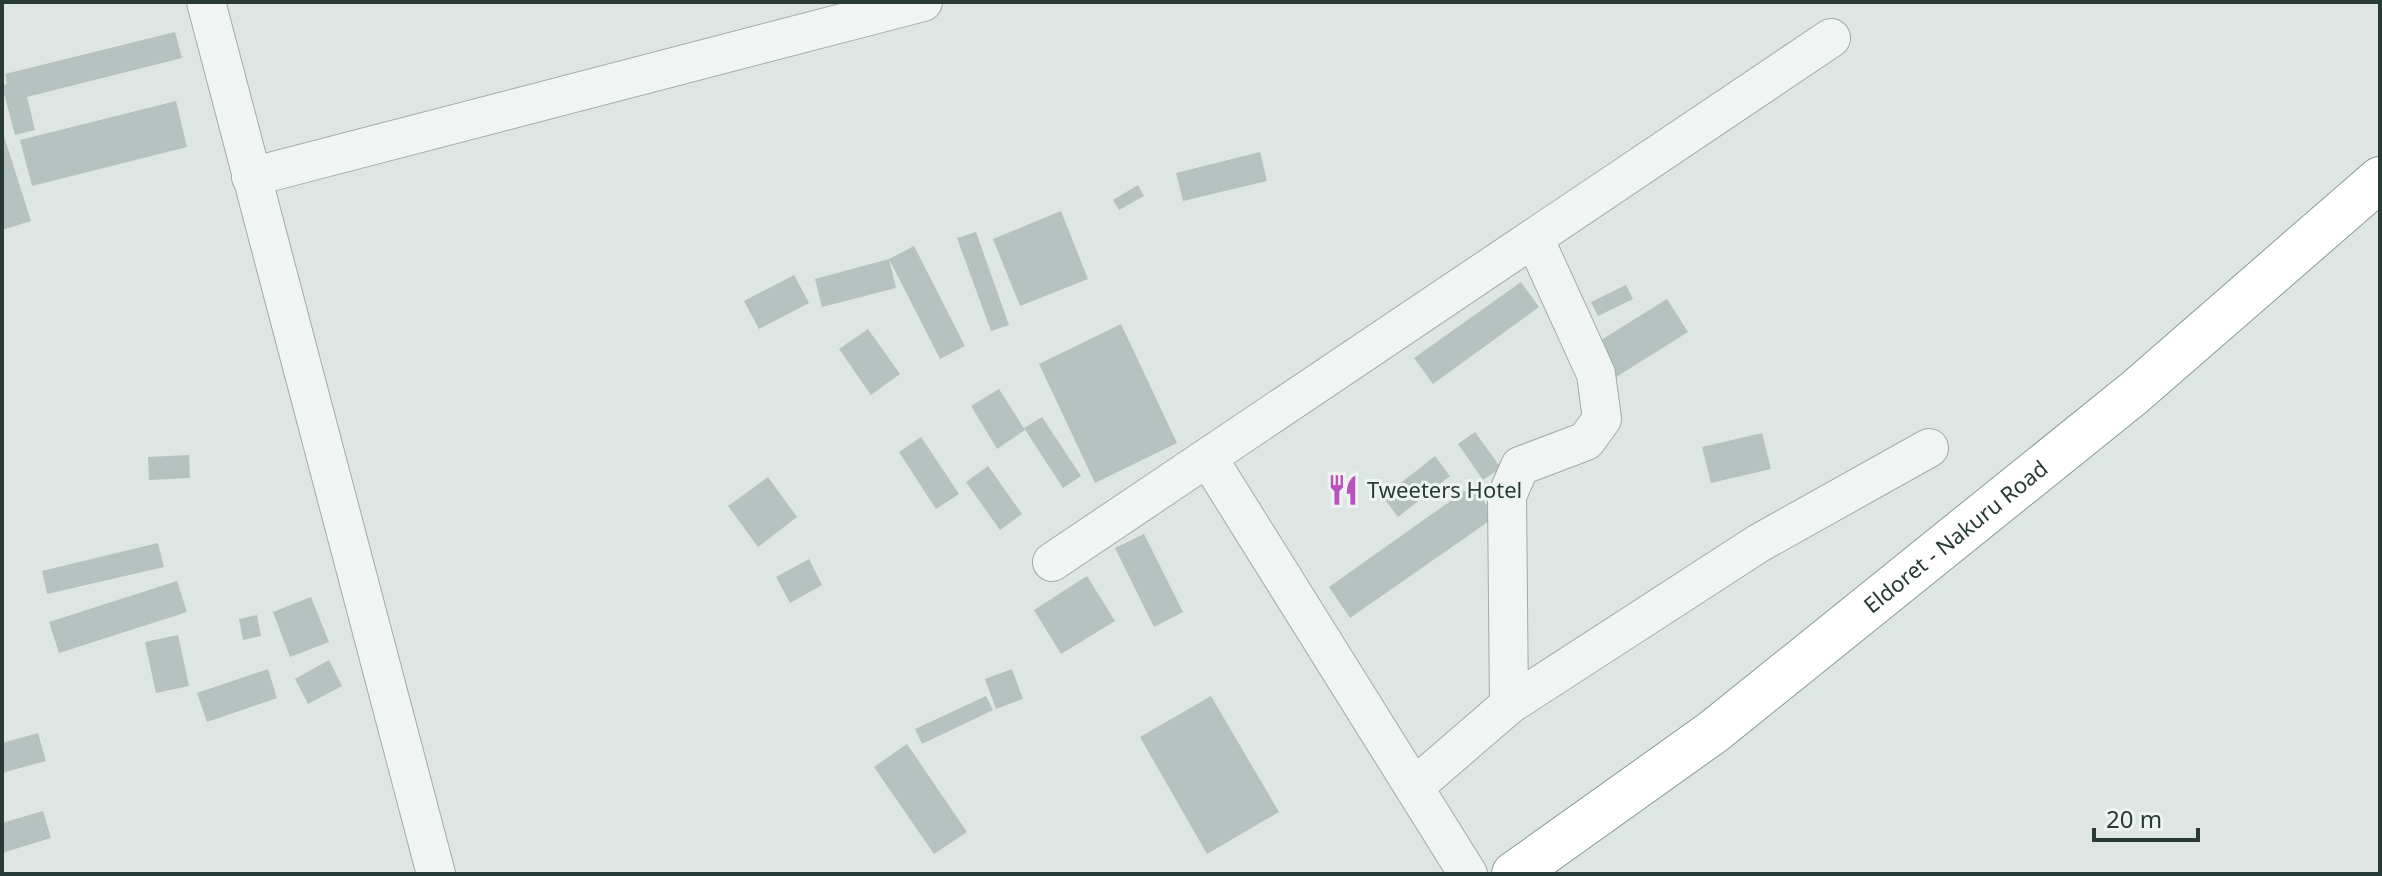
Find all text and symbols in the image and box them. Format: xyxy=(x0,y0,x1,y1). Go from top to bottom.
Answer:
street label: Eldoret - Nakuru Road xyxy=(1857,453,2053,619)
restaurant icon: Tweeters Hotel xyxy=(1326,473,1360,507)
place label: Tweeters Hotel xyxy=(1367,474,1522,504)
scale bar xyxy=(2094,792,2198,842)
text: 20 m xyxy=(2106,802,2162,835)

